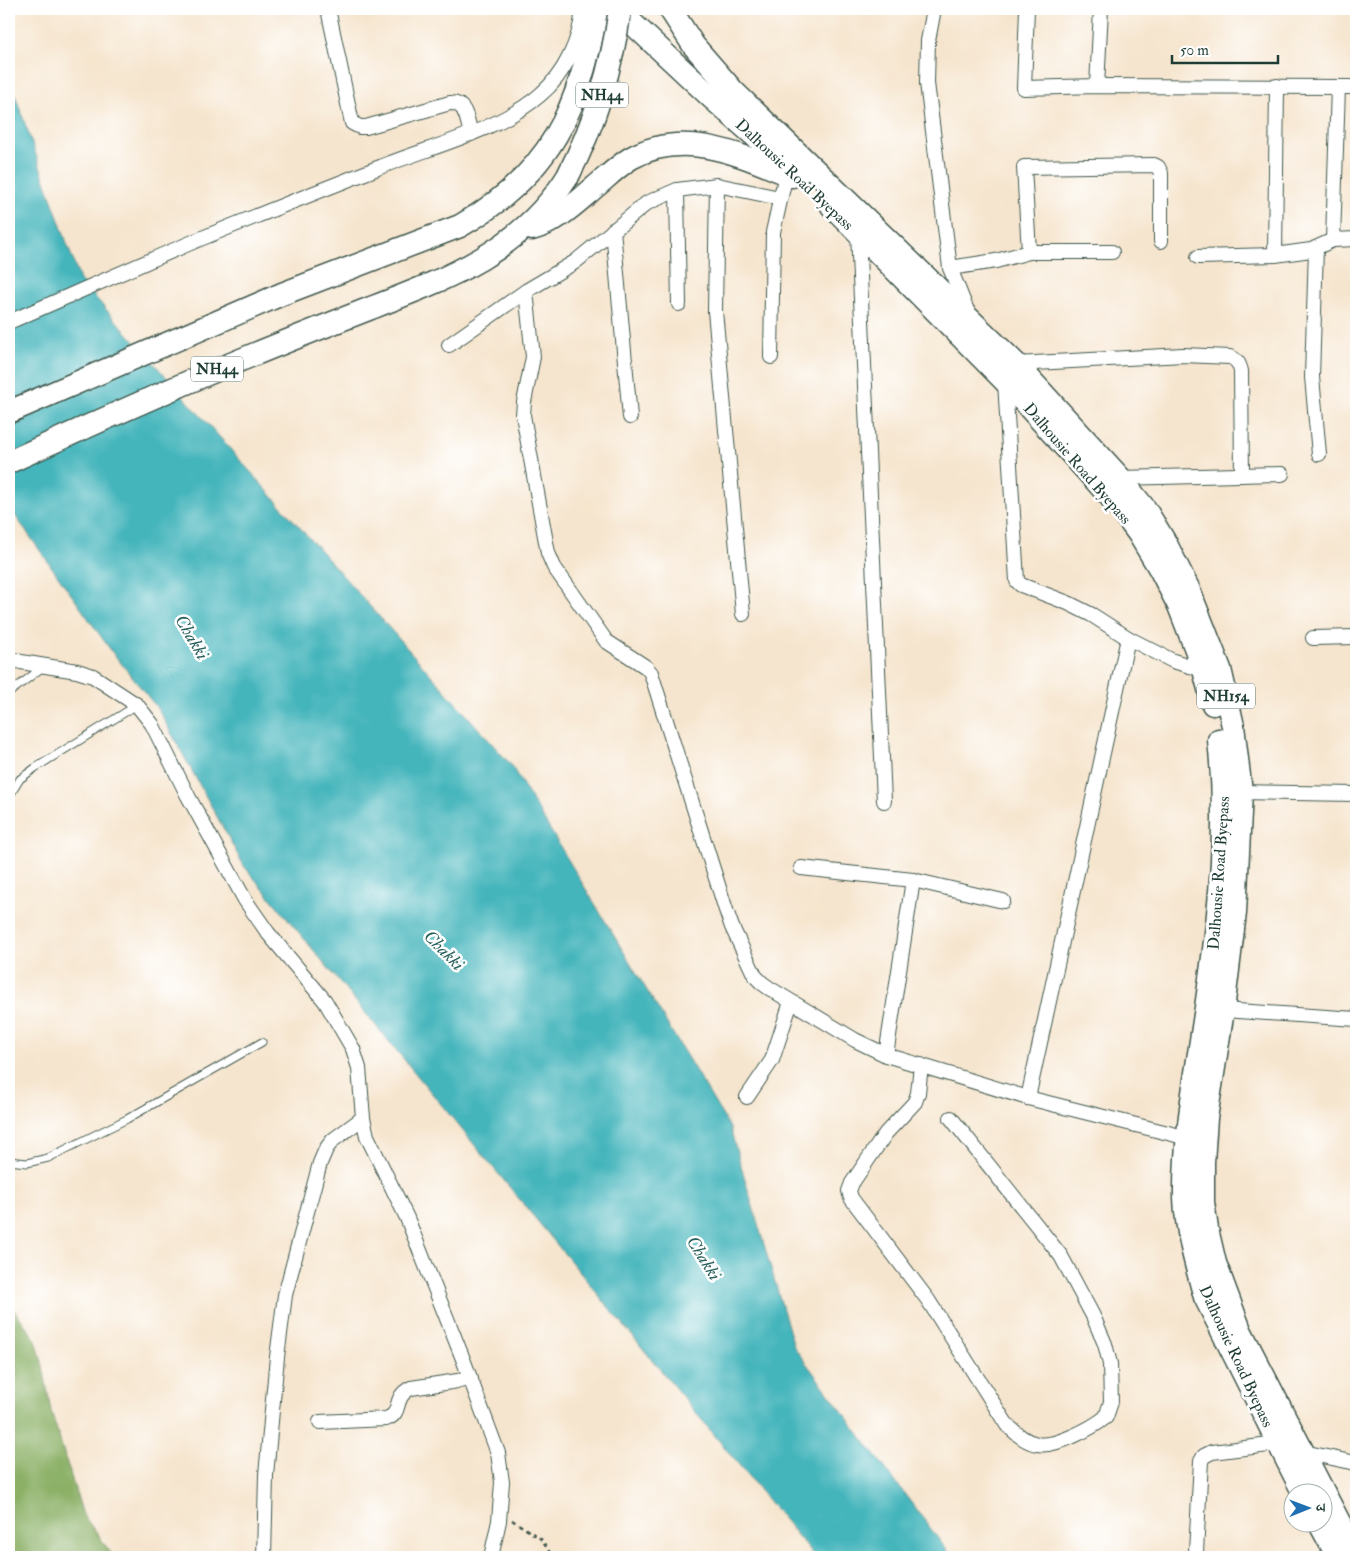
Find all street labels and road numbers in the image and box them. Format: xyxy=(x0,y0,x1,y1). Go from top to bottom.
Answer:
road number: NH44 xyxy=(576,82,628,108)
street label: Dalhousie Road Byepass xyxy=(730,115,858,235)
road number: NH44 xyxy=(191,356,243,382)
street label: Dalhousie Road Byepass xyxy=(1018,399,1135,529)
road number: NH154 xyxy=(1197,684,1255,708)
street label: Dalhousie Road Byepass xyxy=(1204,795,1235,951)
street label: Dalhousie Road Byepass xyxy=(1194,1282,1278,1431)

